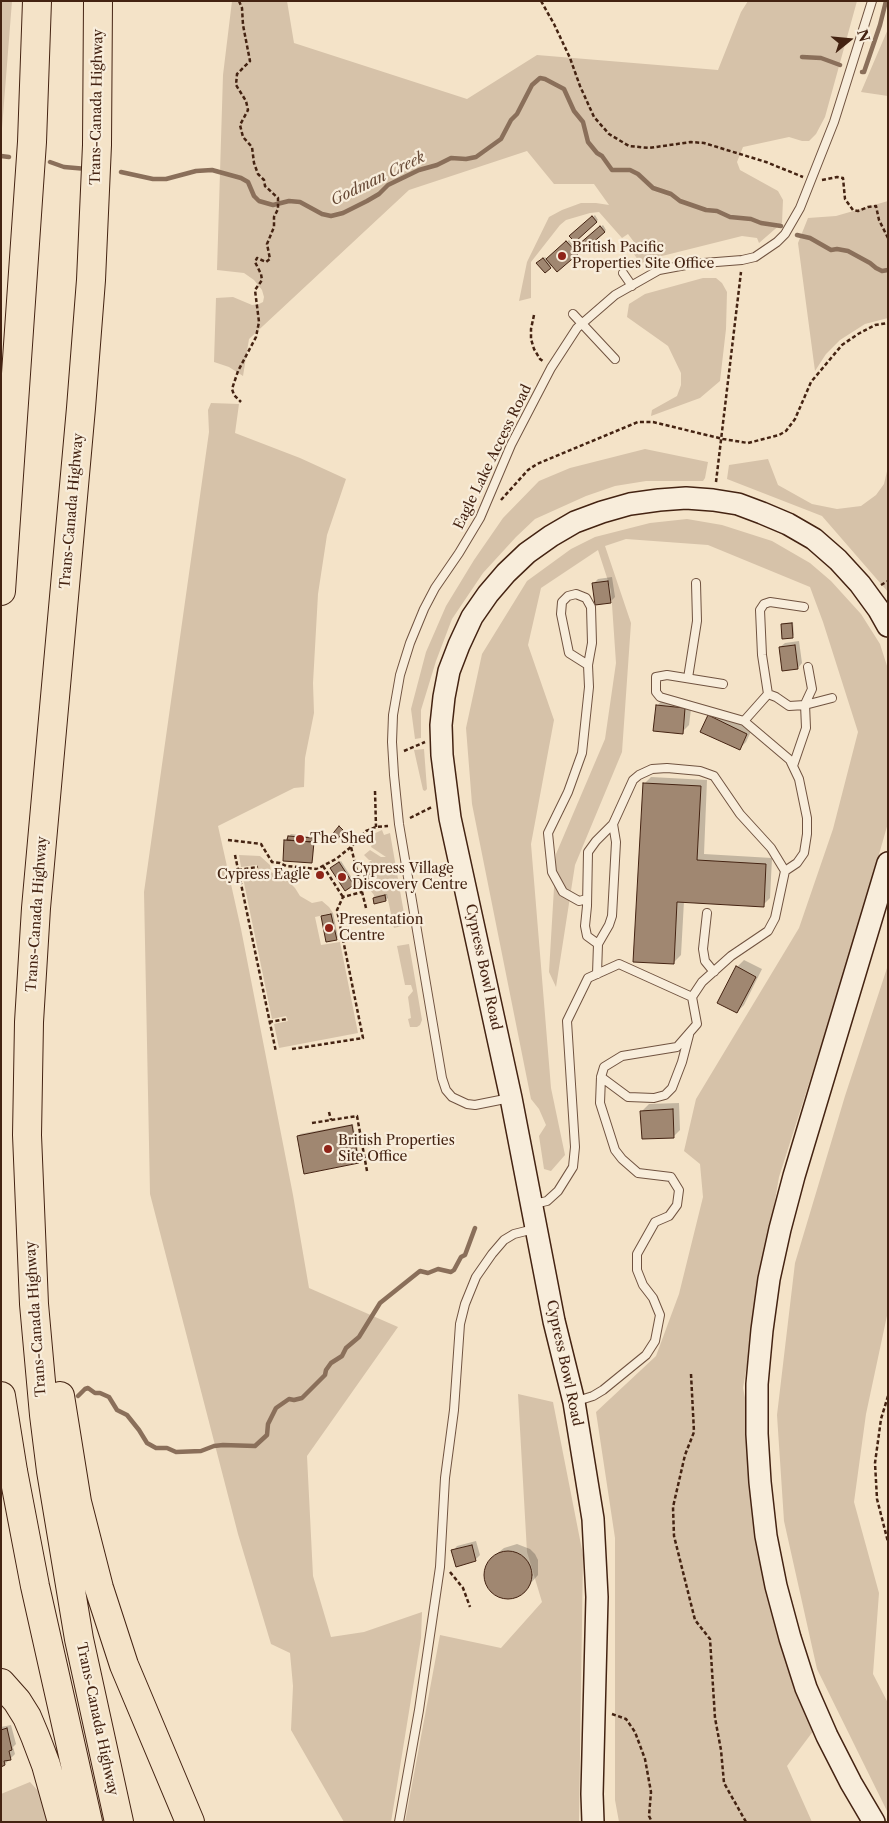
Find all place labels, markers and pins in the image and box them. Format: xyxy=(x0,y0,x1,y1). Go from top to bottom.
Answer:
place label: British Pacific Properties Site Office xyxy=(572,240,714,272)
marker: British Pacific Properties Site Office xyxy=(556,250,568,262)
place label: The Shed xyxy=(310,831,374,847)
marker: The Shed xyxy=(294,833,306,845)
place label: Cypress Village Discovery Centre xyxy=(352,861,468,894)
place label: Cypress Eagle xyxy=(217,867,310,883)
marker: Cypress Eagle xyxy=(314,869,326,881)
marker: Cypress Village Discovery Centre xyxy=(336,871,348,883)
place label: Presentation Centre xyxy=(339,912,423,944)
marker: Presentation Centre xyxy=(323,922,335,934)
place label: British Properties Site Office xyxy=(338,1133,455,1166)
marker: British Properties Site Office xyxy=(322,1143,334,1155)

